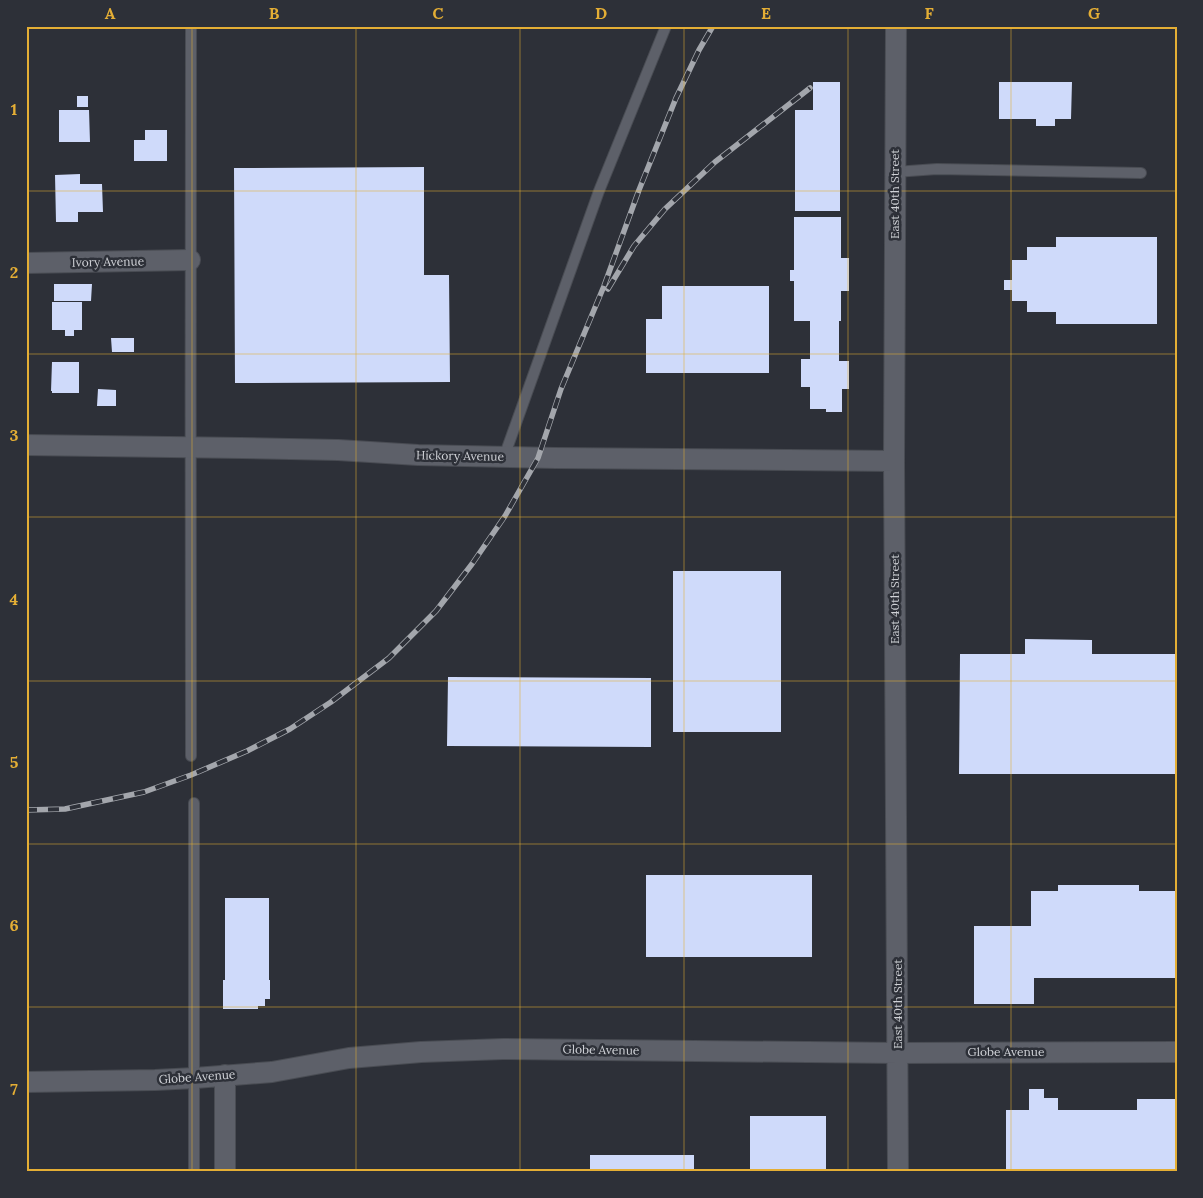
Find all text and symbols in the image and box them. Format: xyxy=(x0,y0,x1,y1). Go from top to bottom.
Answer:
text: A xyxy=(105,3,116,23)
text: B xyxy=(269,3,280,23)
text: C xyxy=(432,3,444,23)
text: D xyxy=(595,3,607,23)
text: E xyxy=(761,3,771,23)
text: F xyxy=(924,3,934,23)
text: G xyxy=(1088,3,1100,23)
text: 1 xyxy=(11,99,17,119)
street label: East 40th Street xyxy=(887,149,902,239)
street label: Ivory Avenue xyxy=(72,253,145,270)
text: 2 xyxy=(10,262,18,282)
text: 3 xyxy=(10,425,19,445)
street label: Hickory Avenue xyxy=(416,447,505,464)
street label: East 40th Street xyxy=(887,554,902,644)
text: 4 xyxy=(10,589,19,609)
text: 5 xyxy=(10,752,19,772)
text: 6 xyxy=(9,915,19,935)
street label: East 40th Street xyxy=(890,959,905,1049)
street label: Globe Avenue xyxy=(562,1041,640,1058)
street label: Globe Avenue xyxy=(968,1044,1045,1059)
street label: Globe Avenue xyxy=(158,1066,236,1087)
text: 7 xyxy=(10,1079,18,1099)

